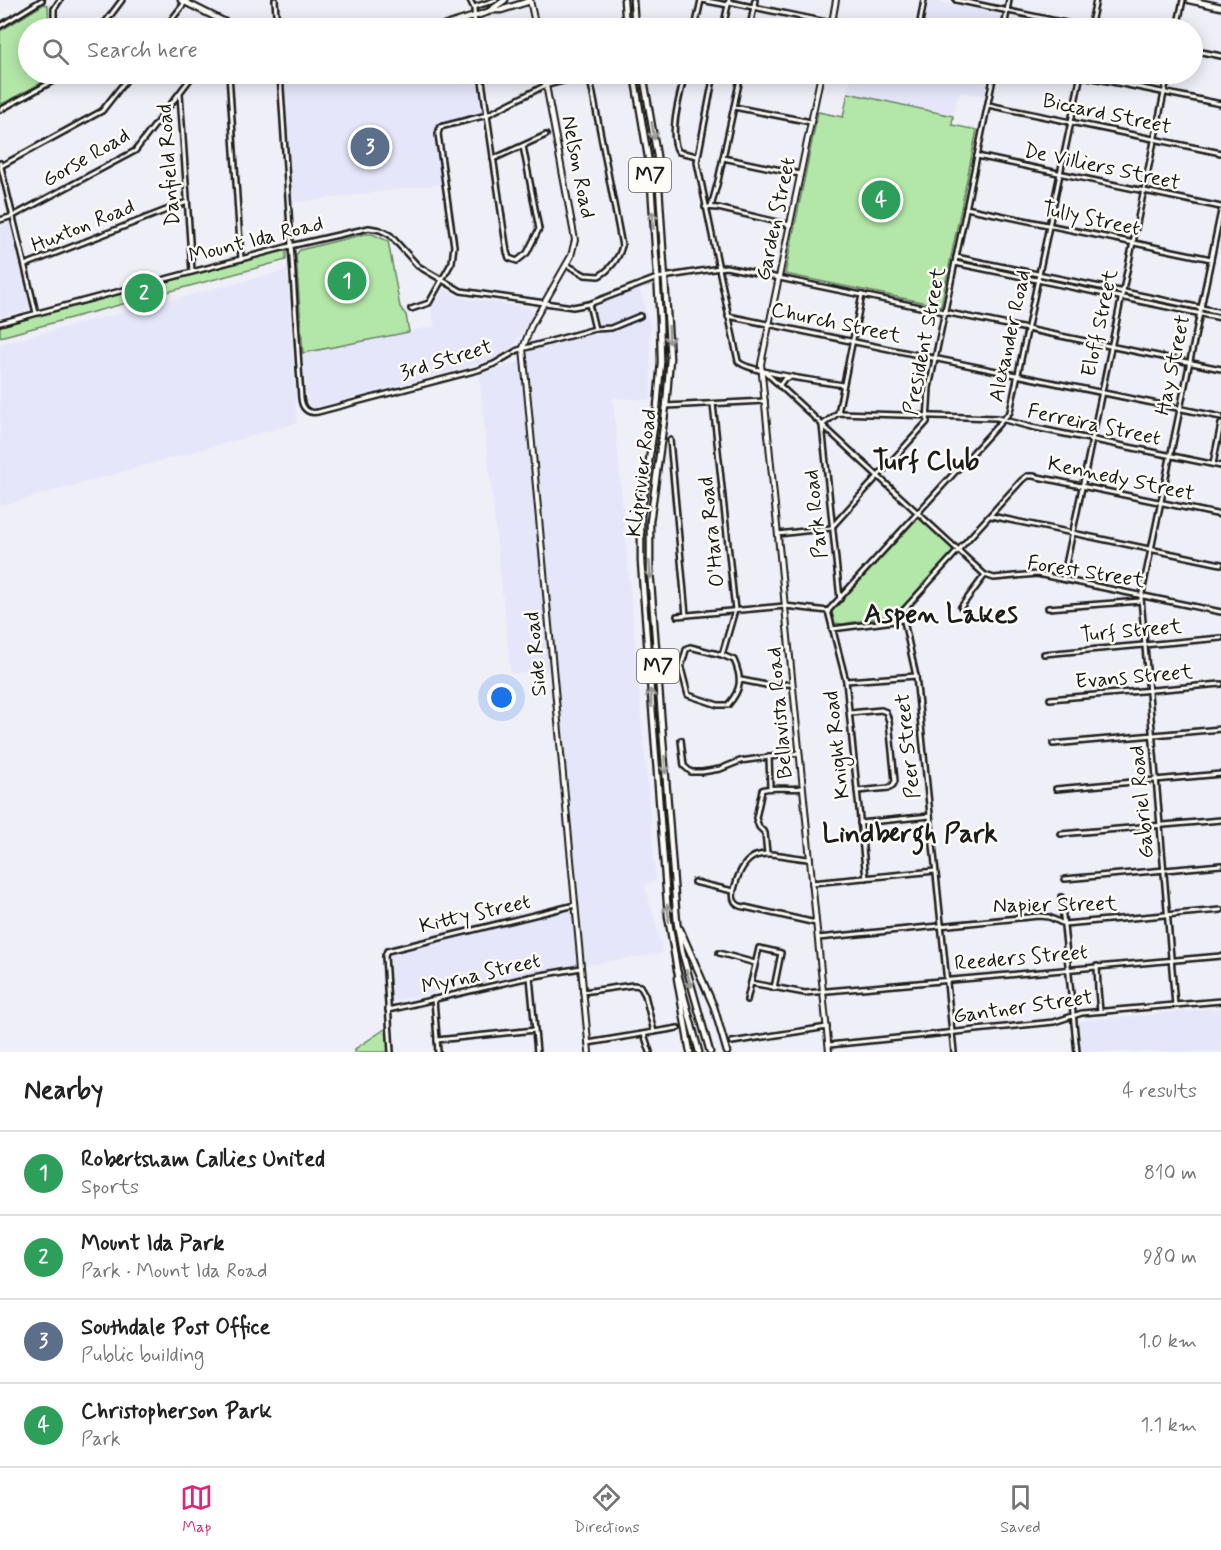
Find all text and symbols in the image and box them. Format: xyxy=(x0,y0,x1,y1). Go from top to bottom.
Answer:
search box xyxy=(18,18,1203,84)
icon: search xyxy=(39,35,72,68)
text: Search here xyxy=(87,37,198,65)
street label: Biccard Street xyxy=(1040,87,1174,141)
street label: Danfield Road xyxy=(151,103,187,227)
street label: Nelson Road xyxy=(554,113,602,221)
one-way arrow xyxy=(648,121,659,140)
street label: Gorse Road xyxy=(37,122,135,194)
pin: 3 xyxy=(350,124,389,170)
street label: De Villiers Street xyxy=(1021,137,1183,197)
street label: Garden Street xyxy=(749,154,803,283)
road number: M7 xyxy=(629,158,671,192)
pin: 4 xyxy=(862,178,900,222)
street label: Huxton Road xyxy=(27,193,139,259)
street label: Tully Street xyxy=(1039,195,1143,243)
street label: Mount Ida Road xyxy=(186,210,326,270)
one-way arrow xyxy=(647,211,658,231)
pin: 1 xyxy=(328,258,366,304)
street label: President Street xyxy=(897,264,953,417)
street label: Eloff Street xyxy=(1075,266,1125,379)
street label: Alexander Road xyxy=(982,267,1038,405)
pin: 2 xyxy=(124,270,164,316)
street label: Church Street xyxy=(768,296,904,351)
street label: Hay Street xyxy=(1149,312,1197,418)
one-way arrow xyxy=(663,325,674,344)
street label: 3rd Street xyxy=(396,333,496,387)
street label: Ferreira Street xyxy=(1025,397,1163,453)
street label: Kliprivier Road xyxy=(620,407,664,539)
district label: Turf Club xyxy=(873,444,980,479)
street label: Kennedy Street xyxy=(1045,450,1197,508)
street label: Park Road xyxy=(797,468,835,560)
street label: O'Hara Road xyxy=(692,475,732,589)
street label: Forest Street xyxy=(1025,549,1147,595)
one-way arrow xyxy=(645,560,656,580)
district label: Aspen Lakes xyxy=(864,597,1018,632)
street label: Side Road xyxy=(518,610,554,698)
street label: Turf Street xyxy=(1079,613,1184,649)
street label: Bellavista Road xyxy=(760,646,800,780)
road number: M7 xyxy=(637,649,679,683)
street label: Evans Street xyxy=(1074,658,1195,696)
your location xyxy=(487,683,516,712)
one-way arrow xyxy=(645,688,656,708)
street label: Knight Road xyxy=(817,689,858,801)
street label: Peer Street xyxy=(889,692,927,800)
street label: Gabriel Road xyxy=(1123,744,1161,860)
one-way arrow xyxy=(660,754,671,774)
district label: Lindbergh Park xyxy=(822,817,998,855)
street label: Kitty Street xyxy=(417,888,533,940)
street label: Napier Street xyxy=(993,890,1118,920)
one-way arrow xyxy=(662,904,673,924)
street label: Reeders Street xyxy=(953,938,1089,978)
street label: Myrna Street xyxy=(419,947,543,1001)
one-way arrow xyxy=(684,969,695,988)
street label: Gantner Street xyxy=(951,983,1095,1031)
text: Nearby xyxy=(24,1074,103,1108)
text: 4 results xyxy=(1122,1078,1197,1105)
text: Robertsham Callies United xyxy=(81,1146,325,1174)
text: 1 xyxy=(39,1160,48,1187)
text: 810 m xyxy=(1144,1160,1197,1187)
text: Sports xyxy=(81,1174,139,1201)
text: Mount Ida Park xyxy=(81,1230,224,1258)
text: 2 xyxy=(39,1244,48,1271)
text: 980 m xyxy=(1143,1244,1197,1271)
text: Park · Mount Ida Road xyxy=(81,1258,268,1285)
text: Southdale Post Office xyxy=(81,1314,270,1342)
text: 3 xyxy=(39,1328,48,1355)
text: 1.0 km xyxy=(1138,1328,1197,1355)
text: Public building xyxy=(81,1342,204,1369)
text: Christopherson Park xyxy=(81,1398,272,1426)
text: 4 xyxy=(38,1412,49,1439)
text: 1.1 km xyxy=(1140,1412,1197,1439)
text: Park xyxy=(81,1426,121,1453)
tab: Map xyxy=(180,1481,213,1538)
tab: Directions xyxy=(574,1481,640,1538)
tab: Saved xyxy=(1000,1481,1041,1538)

